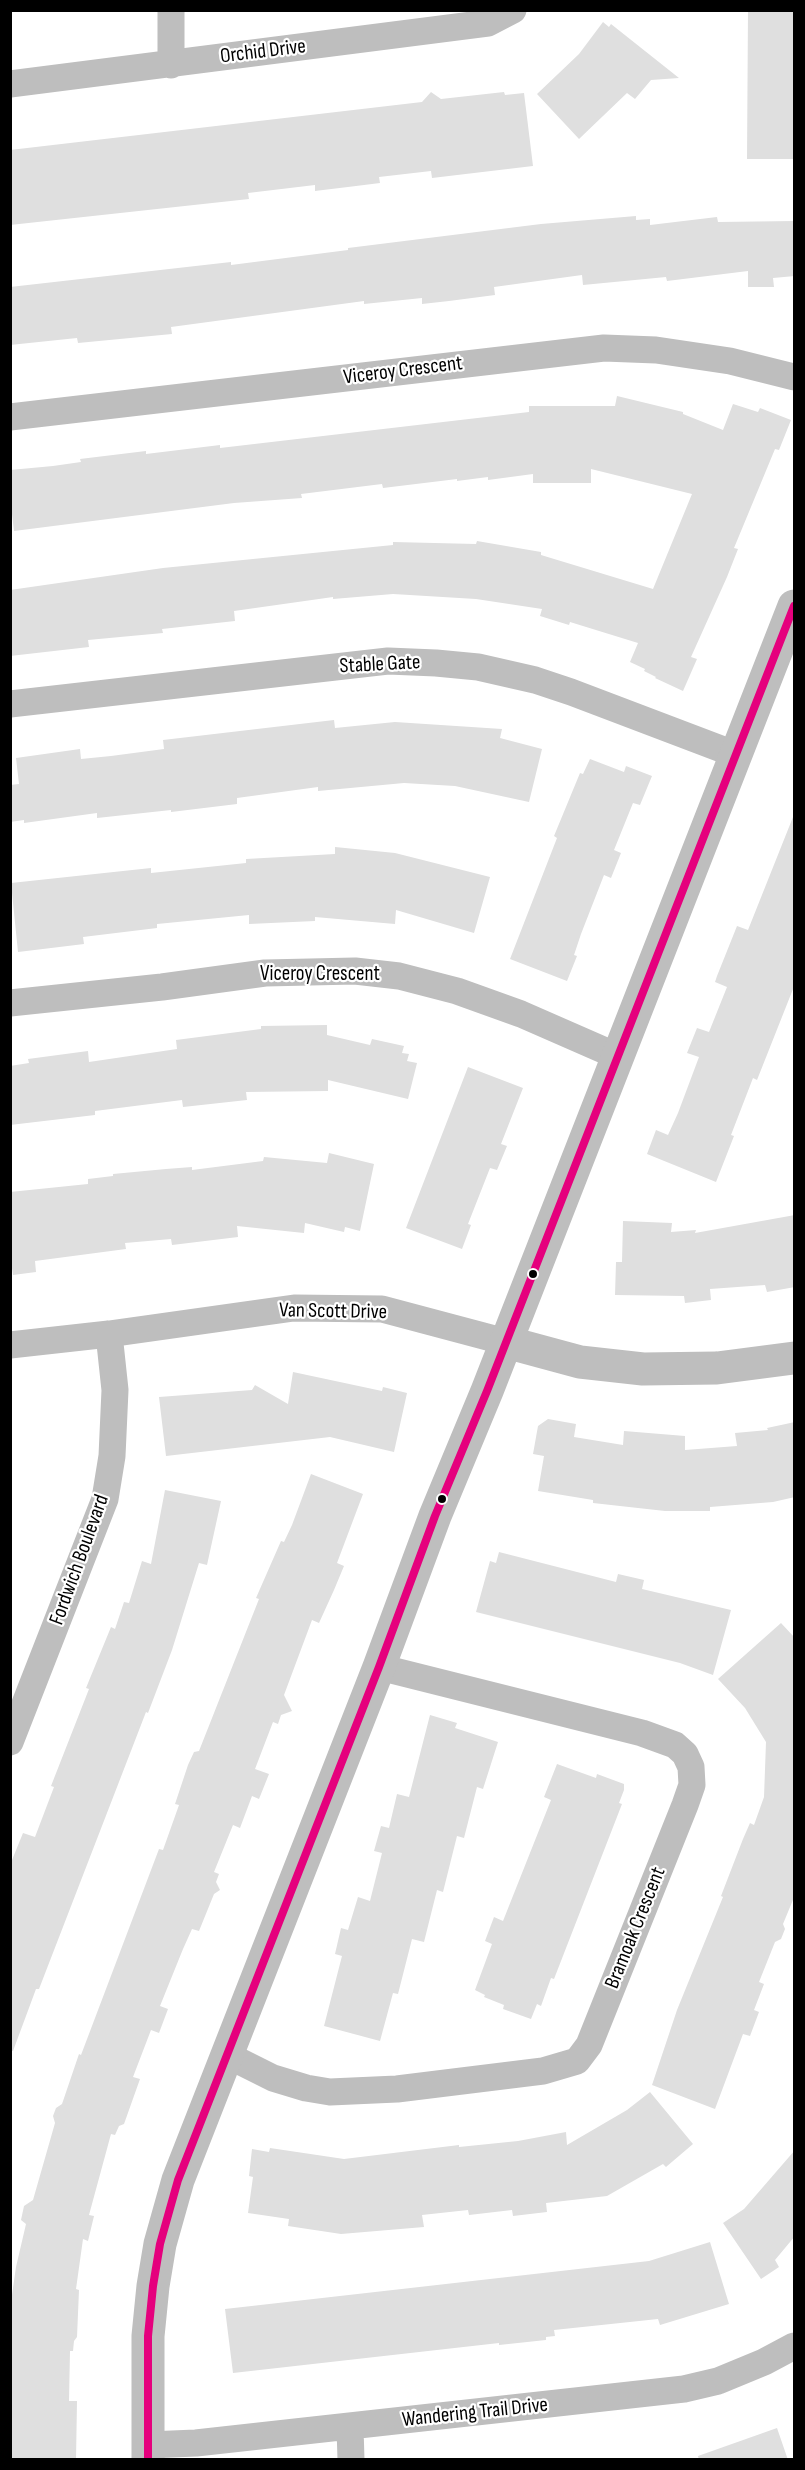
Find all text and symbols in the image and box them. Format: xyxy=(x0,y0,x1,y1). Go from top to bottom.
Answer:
street label: Orchid Drive xyxy=(219,34,307,70)
street label: Viceroy Crescent xyxy=(342,351,464,391)
street label: Stable Gate xyxy=(339,650,421,680)
street label: Viceroy Crescent xyxy=(260,962,380,988)
unlabelled marker xyxy=(527,1268,539,1280)
street label: Van Scott Drive xyxy=(279,1298,387,1326)
street label: Fordwich Boulevard xyxy=(45,1491,115,1629)
unlabelled marker xyxy=(436,1493,448,1505)
street label: Bramoak Crescent xyxy=(600,1864,672,1992)
street label: Wandering Trail Drive xyxy=(401,2393,549,2433)

